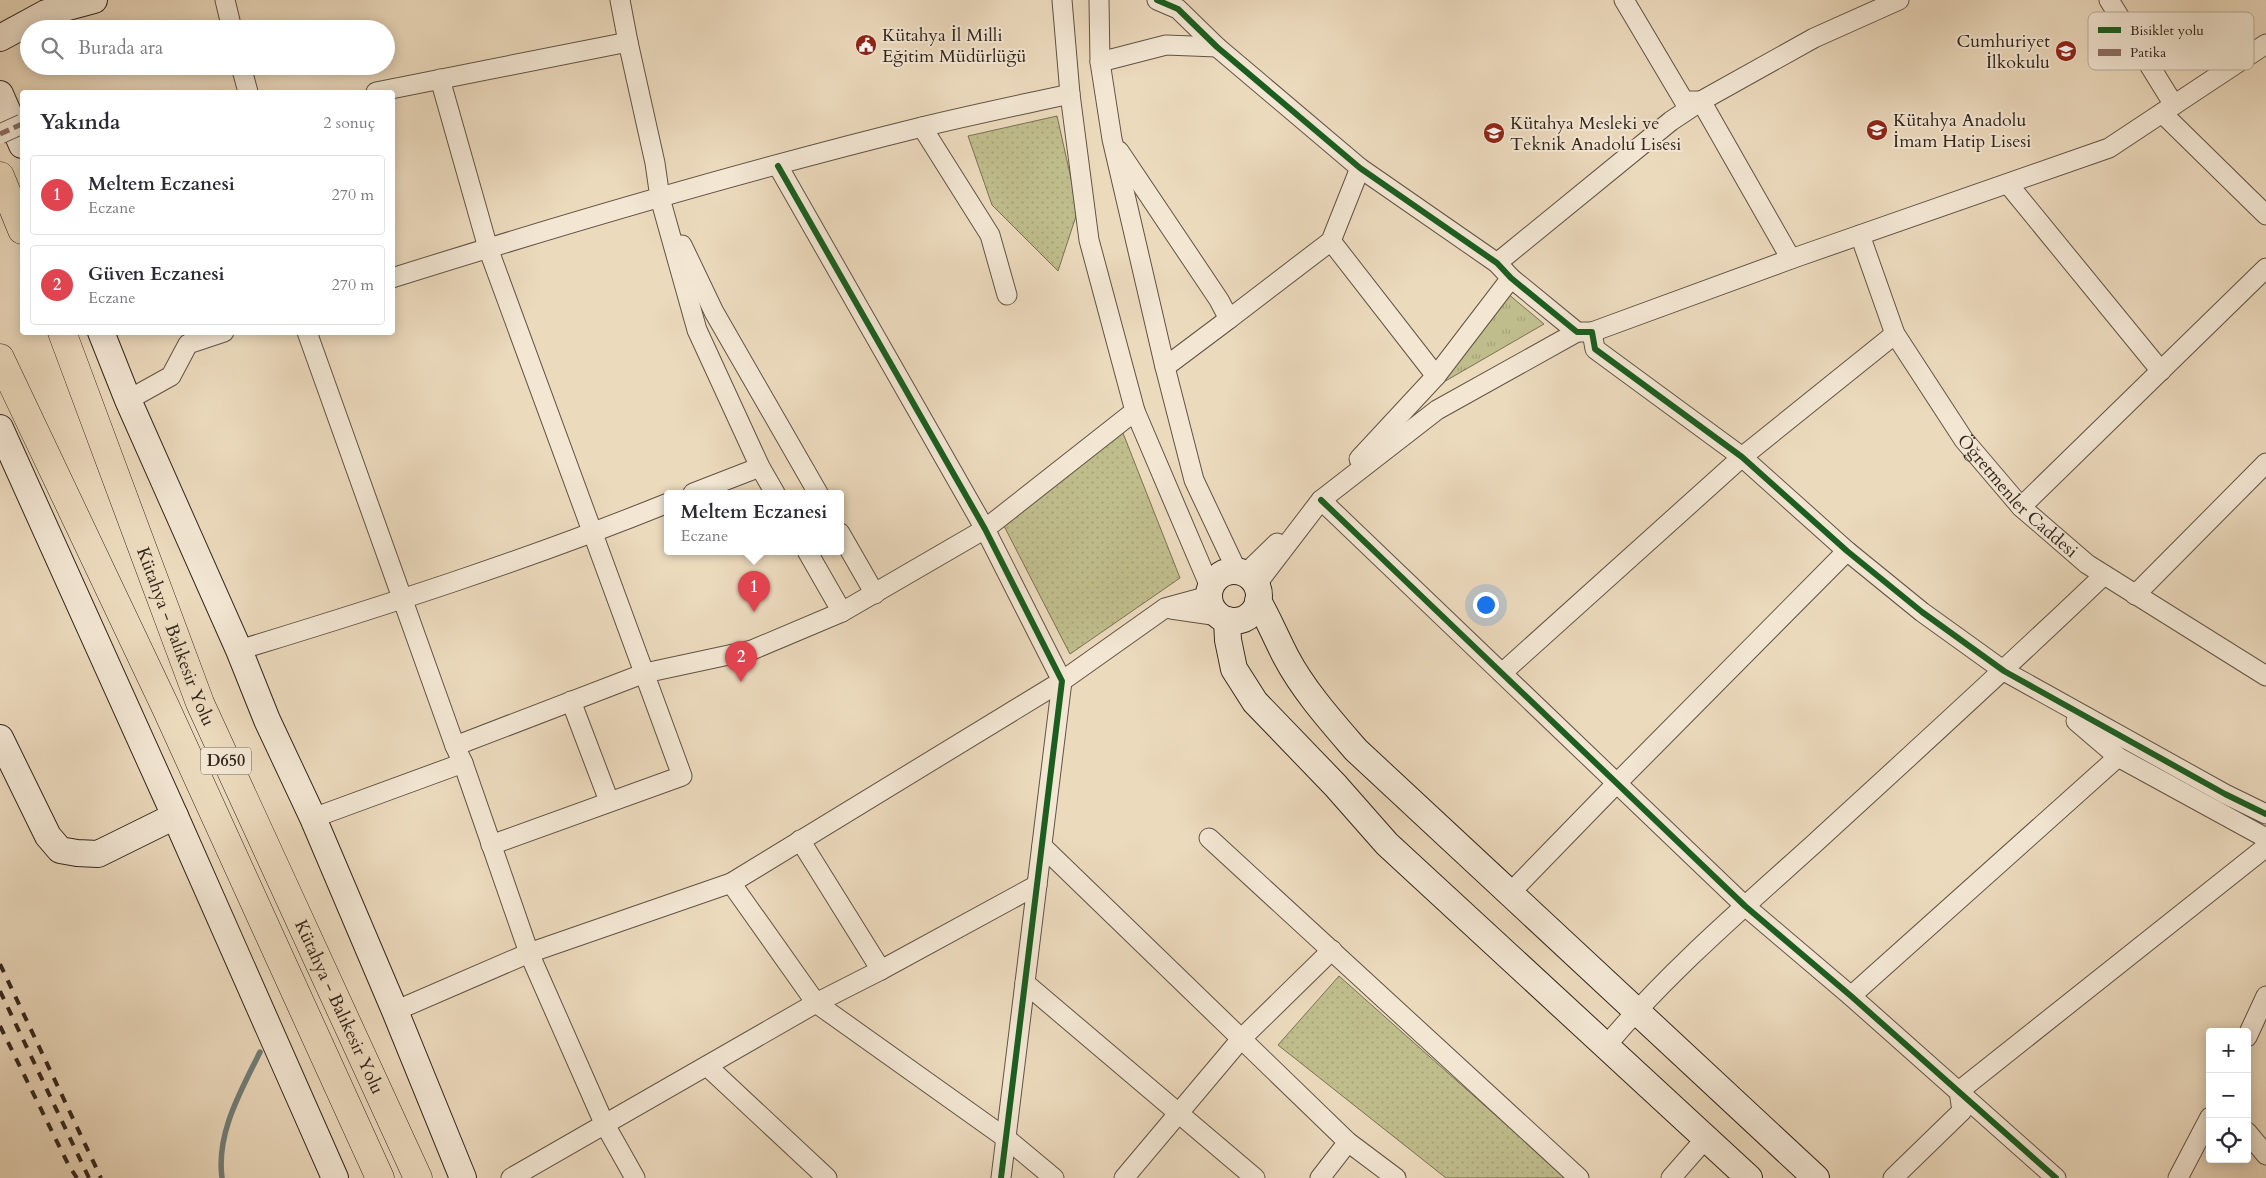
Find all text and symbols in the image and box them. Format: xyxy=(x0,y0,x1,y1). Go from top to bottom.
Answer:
legend xyxy=(2088,12,2254,70)
search box xyxy=(20,20,395,75)
text: Bisiklet yolu xyxy=(2130,21,2204,40)
place label: Kütahya İl Milli Eğitim Müdürlüğü xyxy=(882,23,1026,69)
place label: Cumhuriyet İlkokulu xyxy=(1956,29,2050,75)
public building icon: Kütahya İl Milli Eğitim Müdürlüğü xyxy=(854,33,878,57)
icon: search xyxy=(38,34,66,62)
text: Burada ara xyxy=(78,35,163,61)
school or university icon: Cumhuriyet İlkokulu xyxy=(2054,39,2078,63)
text: Patika xyxy=(2130,43,2166,62)
text: Yakında xyxy=(40,108,120,137)
place label: Kütahya Anadolu İmam Hatip Lisesi xyxy=(1893,108,2031,154)
place label: Kütahya Mesleki ve Teknik Anadolu Lisesi xyxy=(1510,111,1681,157)
text: 2 sonuç xyxy=(323,112,375,134)
school or university icon: Kütahya Anadolu İmam Hatip Lisesi xyxy=(1865,118,1889,142)
school or university icon: Kütahya Mesleki ve Teknik Anadolu Lisesi xyxy=(1482,121,1506,145)
text: Meltem Eczanesi xyxy=(88,171,235,197)
text: 1 xyxy=(53,184,61,206)
text: 270 m xyxy=(332,184,374,206)
text: Eczane xyxy=(88,197,136,219)
text: Güven Eczanesi xyxy=(88,261,225,287)
text: 2 xyxy=(53,274,61,296)
text: 270 m xyxy=(332,274,374,296)
text: Eczane xyxy=(88,287,136,309)
street label: Öğretmenler Caddesi xyxy=(1952,428,2083,563)
popup xyxy=(664,490,844,555)
text: Meltem Eczanesi xyxy=(681,499,827,525)
text: Eczane xyxy=(681,525,728,547)
street label: Kütahya - Balıkesir Yolu xyxy=(131,544,221,730)
pin: 1 xyxy=(738,571,770,612)
your location xyxy=(1473,592,1499,618)
pin: 2 xyxy=(725,641,757,682)
road number: D650 xyxy=(201,748,251,774)
street label: Kütahya - Balıkesir Yolu xyxy=(289,915,390,1098)
map controls xyxy=(2206,1028,2251,1163)
button: + xyxy=(2206,1028,2251,1073)
button: − xyxy=(2206,1073,2251,1118)
button: locate xyxy=(2206,1118,2251,1163)

